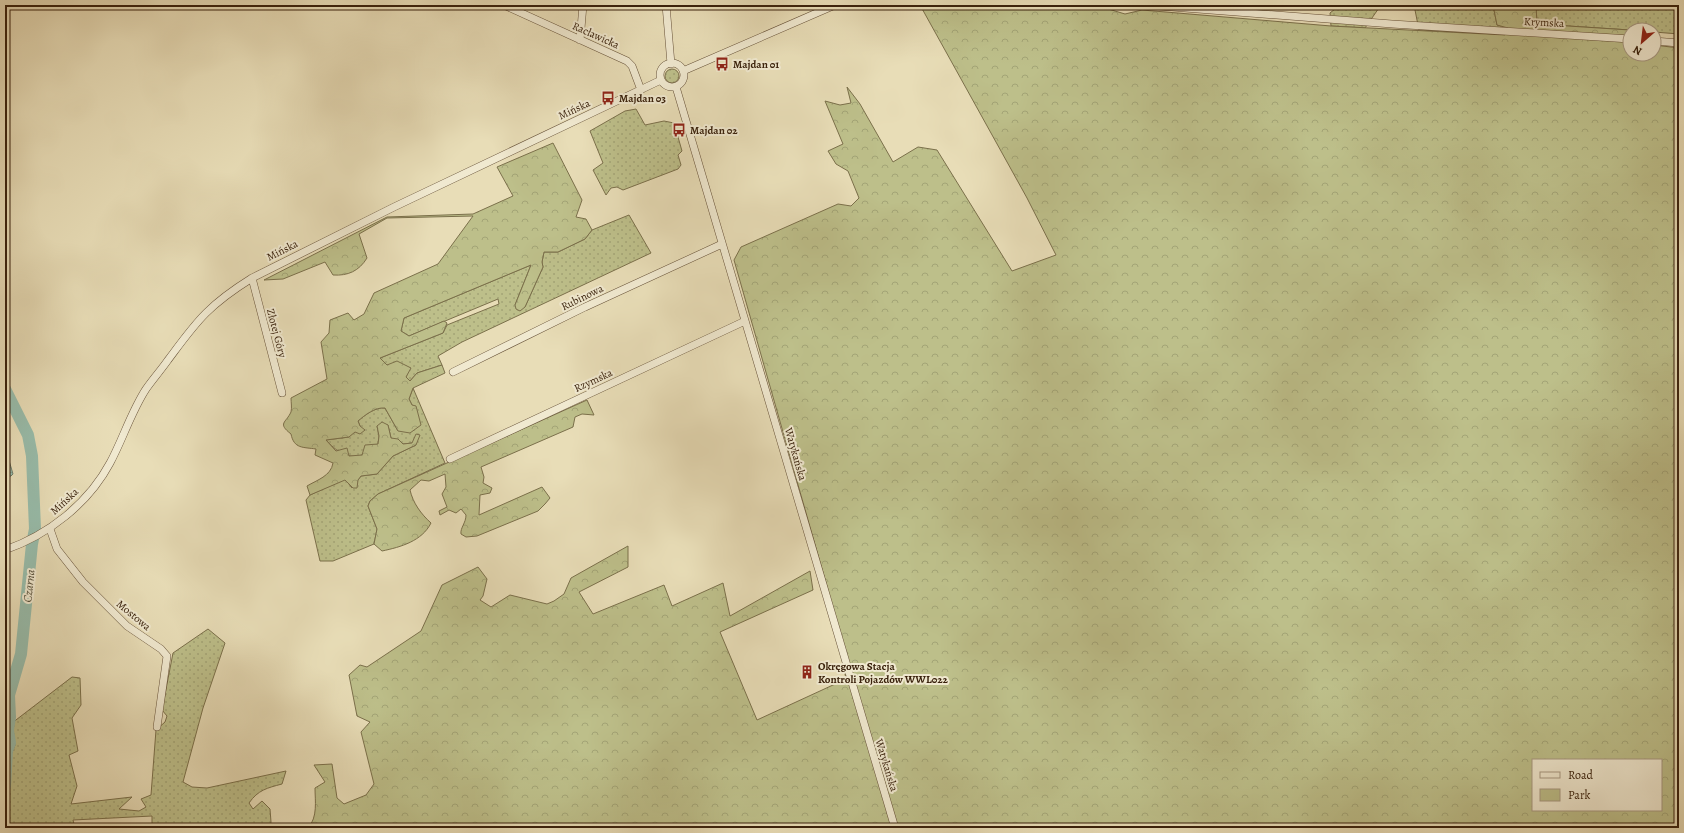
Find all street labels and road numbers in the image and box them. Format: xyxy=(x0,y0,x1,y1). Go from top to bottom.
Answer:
street label: Krymska xyxy=(1524,14,1565,31)
street label: Racławicka xyxy=(570,18,623,53)
street label: Mińska xyxy=(556,95,593,123)
street label: Mińska xyxy=(264,236,301,265)
street label: Rubinowa xyxy=(559,280,607,314)
street label: Złotej Góry xyxy=(263,307,290,359)
street label: Rzymska xyxy=(572,365,616,396)
street label: Watykańska xyxy=(781,425,810,483)
street label: Mińska xyxy=(47,484,82,518)
street label: Mostowa xyxy=(113,597,155,635)
street label: Watykańska xyxy=(871,736,902,794)

